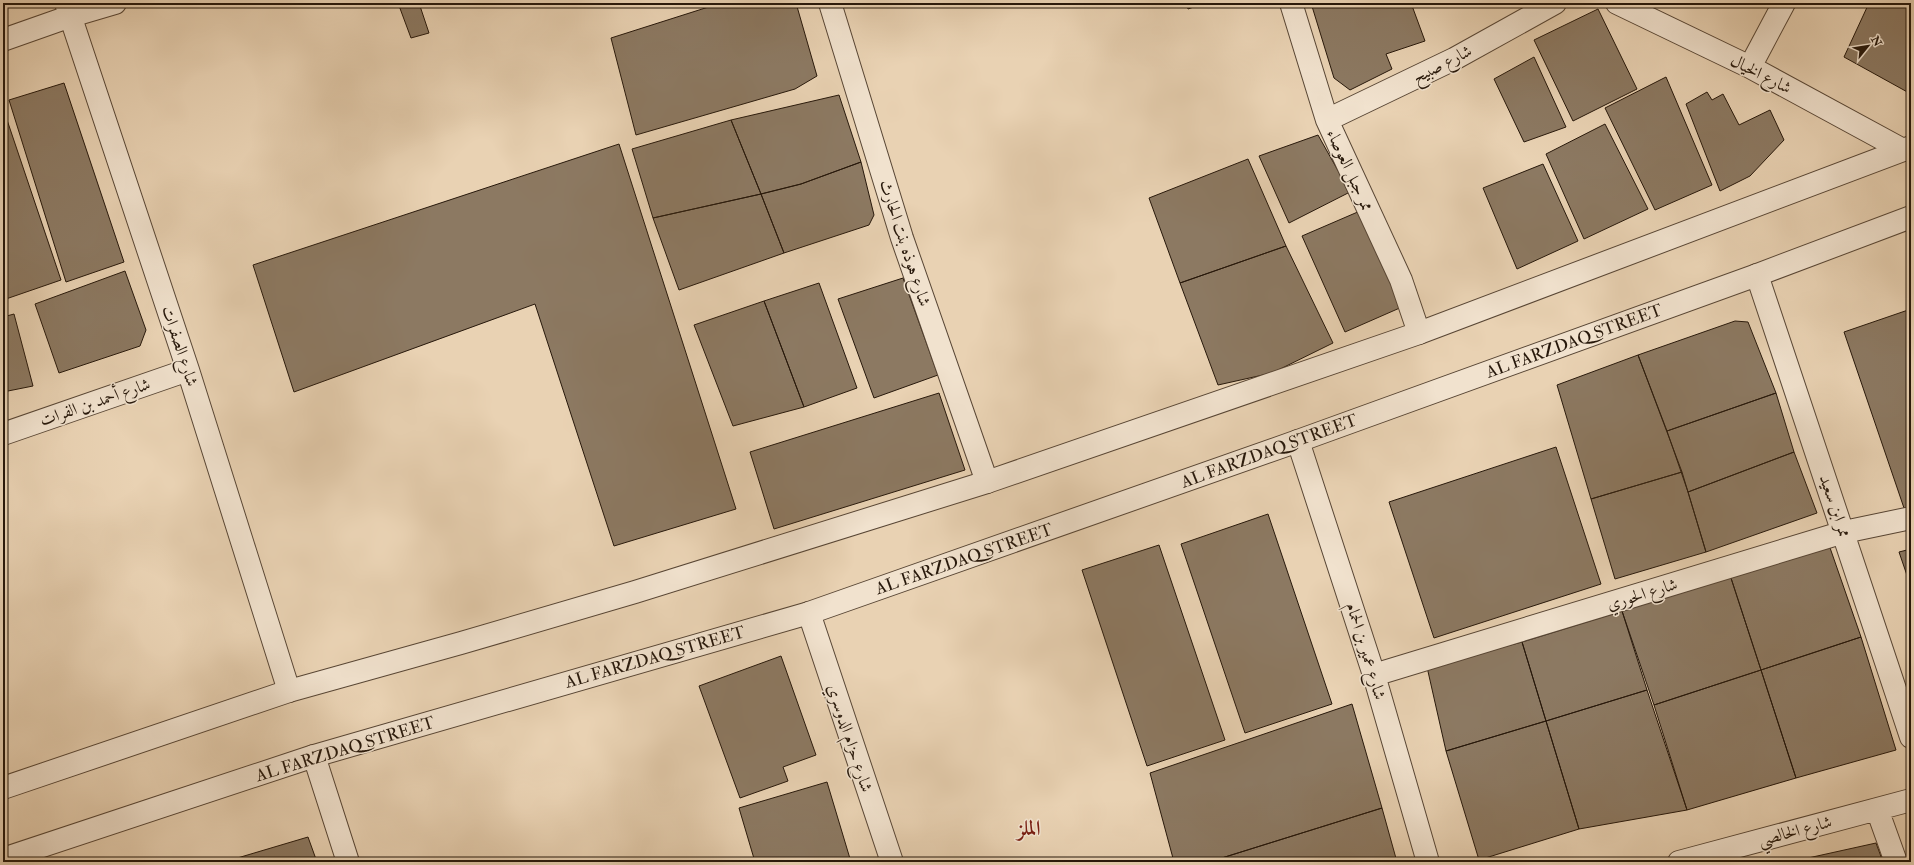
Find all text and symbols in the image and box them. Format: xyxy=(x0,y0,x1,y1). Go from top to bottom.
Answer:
north arrow xyxy=(1848,26,1888,66)
text: N xyxy=(1868,33,1885,50)
street label: شارع صبيح xyxy=(1409,40,1478,92)
street label: شارع الخيال xyxy=(1726,50,1795,101)
street label: ممر جبل العوصاء xyxy=(1321,126,1378,215)
street label: شارع هوذه بنت الحارث xyxy=(872,177,935,310)
street label: AL FARZDAQ STREET xyxy=(1482,299,1665,383)
street label: شارع الصفرات xyxy=(154,303,203,390)
street label: شارع أحمد بن الفرات xyxy=(36,371,154,434)
street label: AL FARZDAQ STREET xyxy=(1177,409,1360,493)
street label: ممر ابن سعيد xyxy=(1814,472,1856,540)
street label: AL FARZDAQ STREET xyxy=(872,519,1056,600)
street label: شارع الحوري xyxy=(1604,573,1681,618)
street label: شارع عمير بن الحمام xyxy=(1337,600,1391,703)
street label: AL FARZDAQ STREET xyxy=(562,621,748,693)
street label: شارع حزام الدوسري xyxy=(819,681,877,796)
street label: AL FARZDAQ STREET xyxy=(252,712,437,787)
street label: شارع الخالصي xyxy=(1756,811,1835,856)
district label: الملز xyxy=(1015,815,1041,842)

